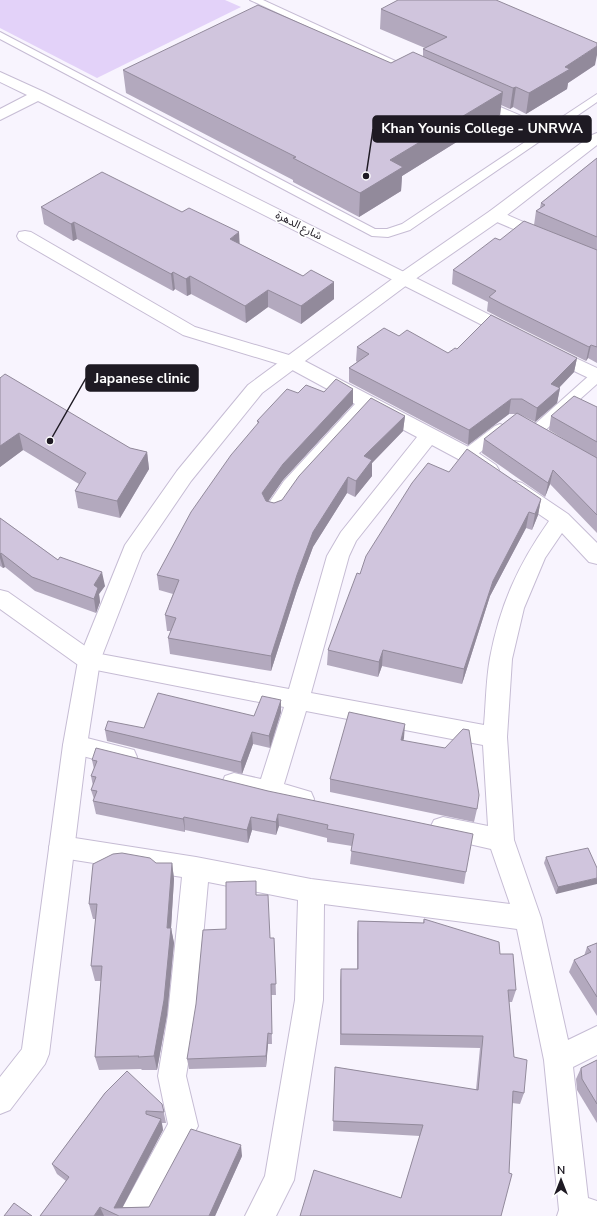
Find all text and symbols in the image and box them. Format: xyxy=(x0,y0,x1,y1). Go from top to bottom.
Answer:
callout: Khan Younis College - UNRWA xyxy=(373,116,591,142)
text: Khan Younis College - UNRWA xyxy=(381,119,583,138)
street label: شارع الدهرة xyxy=(273,207,325,244)
callout: Japanese clinic xyxy=(86,365,198,391)
text: Japanese clinic xyxy=(93,369,190,388)
north arrow xyxy=(541,1160,581,1200)
text: N xyxy=(557,1163,565,1178)

